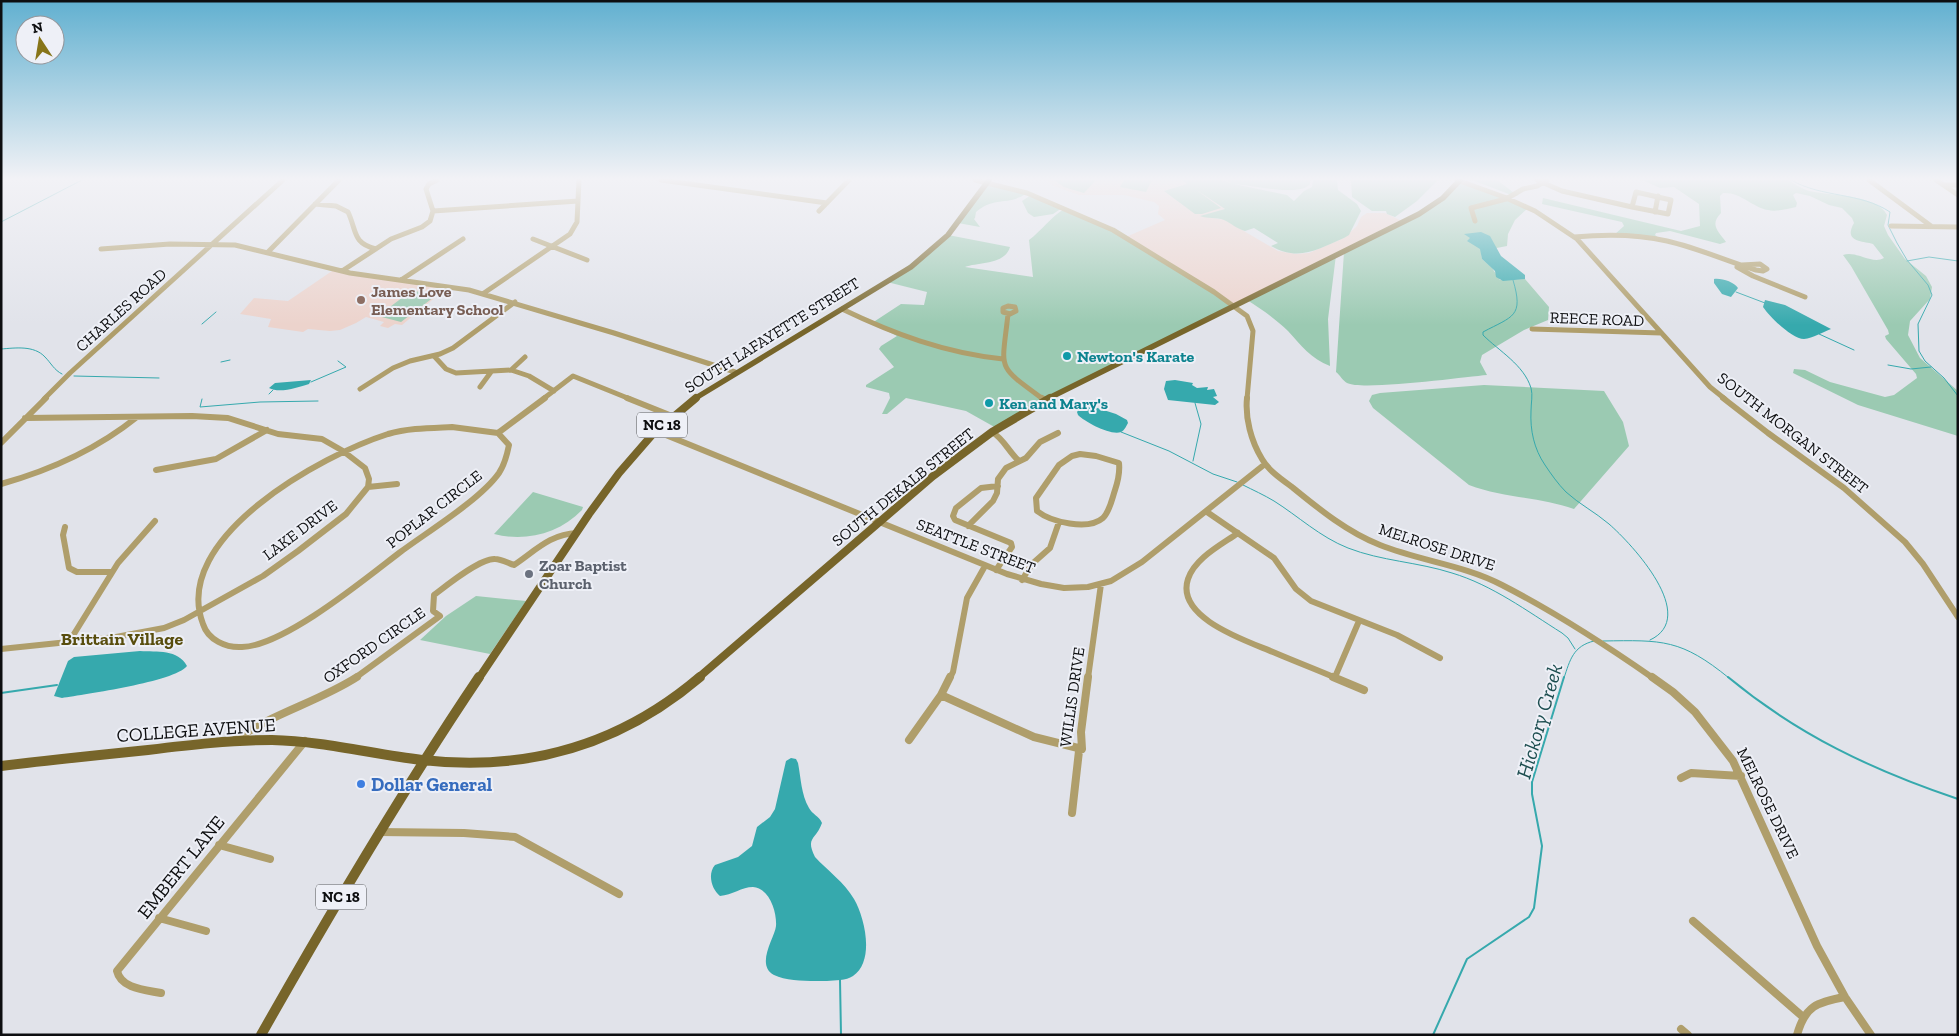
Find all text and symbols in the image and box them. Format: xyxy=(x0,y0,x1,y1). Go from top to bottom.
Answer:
north arrow xyxy=(15,15,65,65)
text: N xyxy=(30,18,45,37)
street label: CHARLES ROAD xyxy=(72,264,170,356)
street label: SOUTH LAFAYETTE STREET xyxy=(681,273,863,397)
place label: James Love Elementary School xyxy=(371,282,504,319)
marker: James Love Elementary School xyxy=(355,294,367,306)
street label: REECE ROAD xyxy=(1549,308,1645,330)
place label: Newton's Karate xyxy=(1077,347,1195,366)
marker: Newton's Karate xyxy=(1061,350,1073,362)
street label: SOUTH MORGAN STREET xyxy=(1714,368,1872,498)
place label: Ken and Mary's xyxy=(999,394,1108,413)
marker: Ken and Mary's xyxy=(983,397,995,409)
road number: NC 18 xyxy=(637,412,687,438)
street label: SOUTH DEKALB STREET xyxy=(828,424,978,550)
street label: POPLAR CIRCLE xyxy=(382,466,486,552)
street label: LAKE DRIVE xyxy=(259,496,341,564)
street label: SEATTLE STREET xyxy=(914,515,1038,577)
street label: MELROSE DRIVE xyxy=(1376,519,1498,575)
place label: Zoar Baptist Church xyxy=(539,556,627,593)
marker: Zoar Baptist Church xyxy=(523,568,535,580)
street label: OXFORD CIRCLE xyxy=(319,603,429,687)
district label: Brittain Village xyxy=(61,628,183,650)
street label: WILLIS DRIVE xyxy=(1056,646,1088,748)
water label: Hickory Creek xyxy=(1511,661,1567,781)
street label: COLLEGE AVENUE xyxy=(116,713,276,747)
street label: MELROSE DRIVE xyxy=(1733,744,1803,862)
place label: Dollar General xyxy=(371,773,493,796)
marker: Dollar General xyxy=(355,778,367,790)
street label: EMBERT LANE xyxy=(132,811,230,923)
road number: NC 18 xyxy=(316,884,366,910)

